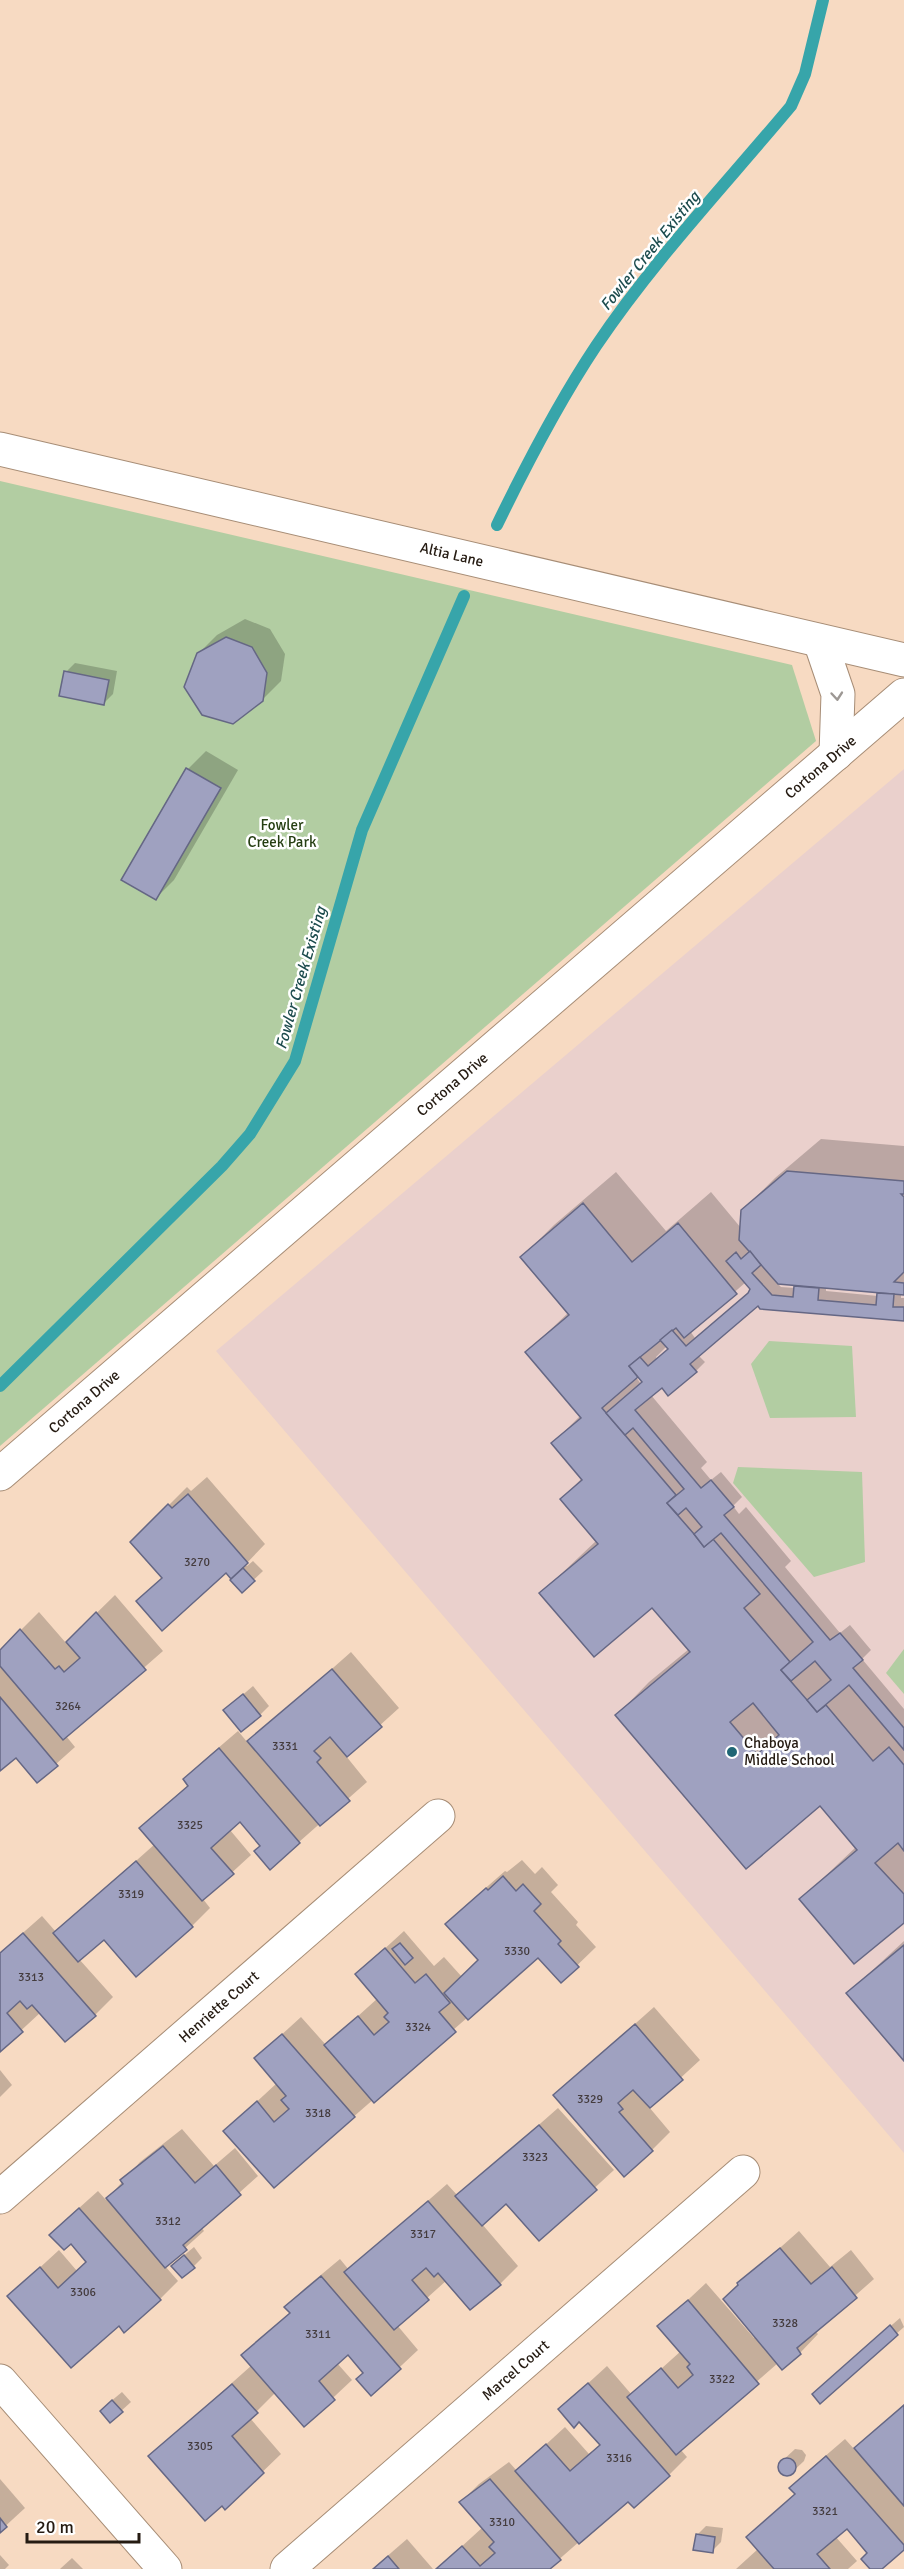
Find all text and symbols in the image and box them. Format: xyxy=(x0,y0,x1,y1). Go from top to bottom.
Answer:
water label: Fowler Creek Existing xyxy=(596,186,705,315)
street label: Altia Lane xyxy=(418,538,485,571)
one-way arrow xyxy=(830,692,843,701)
street label: Cortona Drive xyxy=(781,731,860,803)
park label: Fowler Creek Park xyxy=(248,816,317,851)
water label: Fowler Creek Existing xyxy=(271,903,331,1052)
street label: Cortona Drive xyxy=(413,1049,492,1120)
street label: Cortona Drive xyxy=(45,1366,123,1437)
house number: 3270 xyxy=(184,1555,210,1570)
house number: 3264 xyxy=(55,1699,81,1714)
place label: Chaboya Middle School xyxy=(744,1734,835,1769)
house number: 3331 xyxy=(272,1739,298,1754)
marker: Chaboya Middle School xyxy=(725,1745,739,1759)
house number: 3325 xyxy=(177,1818,203,1833)
house number: 3319 xyxy=(118,1887,144,1902)
house number: 3330 xyxy=(504,1944,530,1959)
street label: Henriette Court xyxy=(175,1967,263,2046)
house number: 3313 xyxy=(18,1970,44,1985)
house number: 3324 xyxy=(405,2020,431,2035)
house number: 3329 xyxy=(577,2092,603,2107)
house number: 3318 xyxy=(305,2106,331,2121)
house number: 3323 xyxy=(522,2150,548,2165)
house number: 3312 xyxy=(155,2214,181,2229)
house number: 3317 xyxy=(410,2227,436,2242)
house number: 3306 xyxy=(70,2285,96,2300)
house number: 3328 xyxy=(772,2316,798,2331)
house number: 3311 xyxy=(305,2327,331,2342)
street label: Marcel Court xyxy=(478,2336,553,2404)
house number: 3322 xyxy=(709,2372,735,2387)
house number: 3305 xyxy=(187,2439,213,2454)
house number: 3316 xyxy=(606,2451,632,2466)
house number: 3321 xyxy=(812,2504,838,2519)
scale bar xyxy=(27,2506,140,2544)
house number: 3310 xyxy=(489,2515,515,2530)
text: 20 m xyxy=(36,2516,74,2538)

